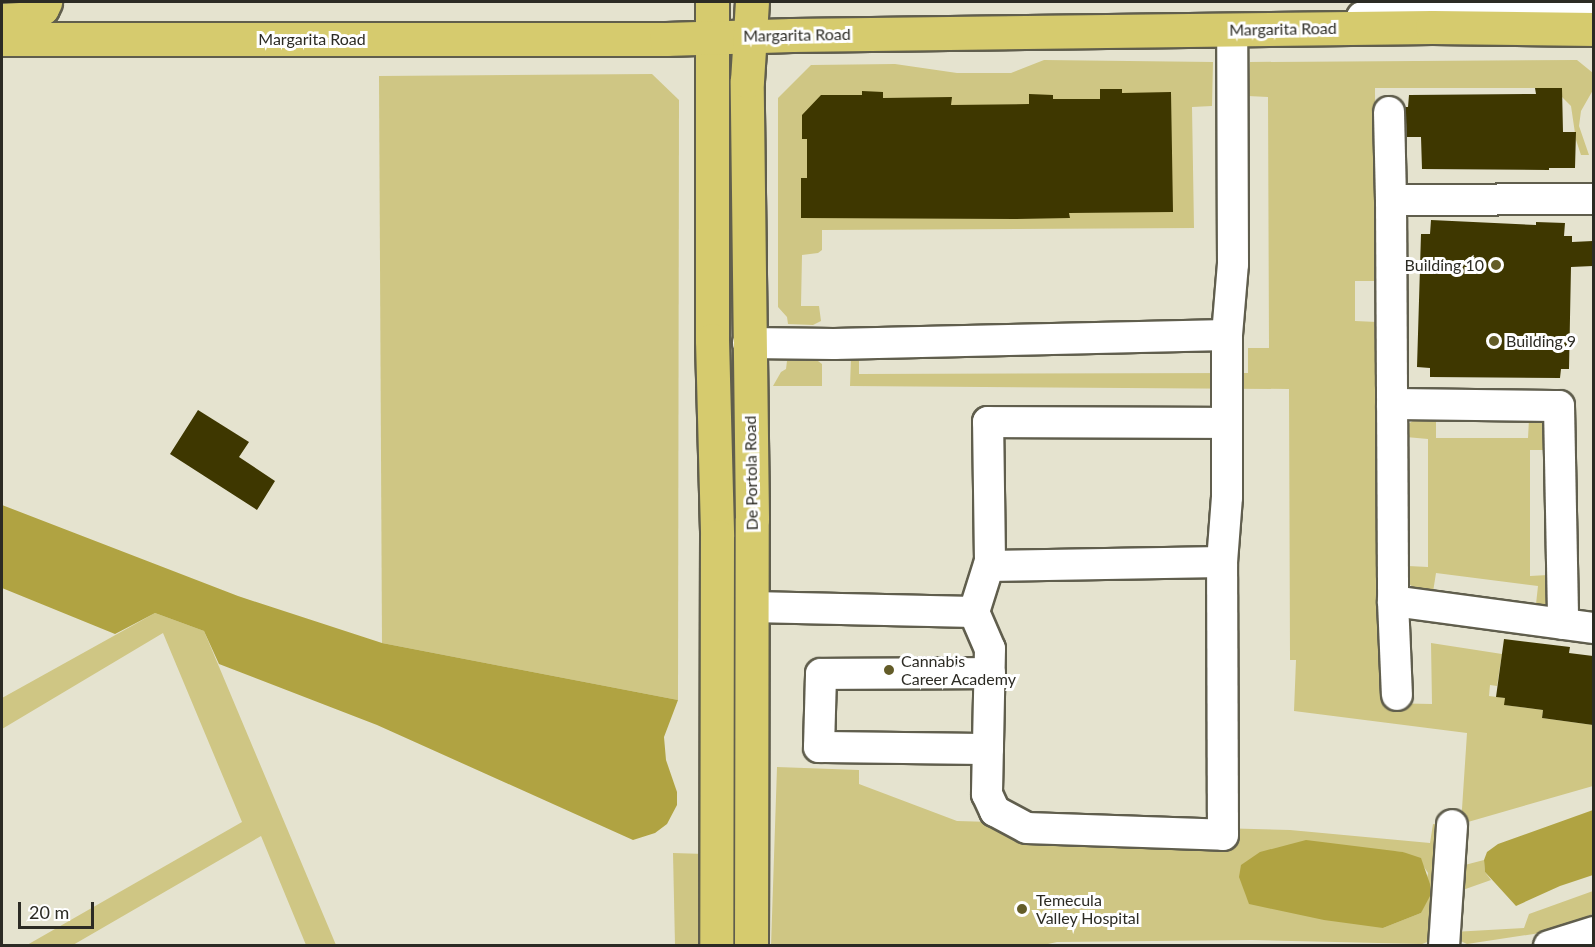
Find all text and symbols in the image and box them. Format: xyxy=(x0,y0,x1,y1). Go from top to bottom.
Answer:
street label: Margarita Road xyxy=(1229,18,1337,40)
street label: Margarita Road xyxy=(743,24,851,46)
street label: Margarita Road xyxy=(258,29,366,49)
place label: Building 10 xyxy=(1405,255,1484,275)
marker: Building 10 xyxy=(1489,258,1503,272)
place label: Building 9 xyxy=(1506,331,1576,351)
marker: Building 9 xyxy=(1487,334,1501,348)
street label: De Portola Road xyxy=(740,415,762,531)
place label: Cannabis Career Academy xyxy=(901,651,1017,689)
marker: Cannabis Career Academy xyxy=(882,663,896,677)
scale bar xyxy=(21,890,98,928)
place label: Temecula Valley Hospital xyxy=(1036,890,1140,928)
marker: Temecula Valley Hospital xyxy=(1013,900,1031,918)
text: 20 m xyxy=(29,901,69,923)

